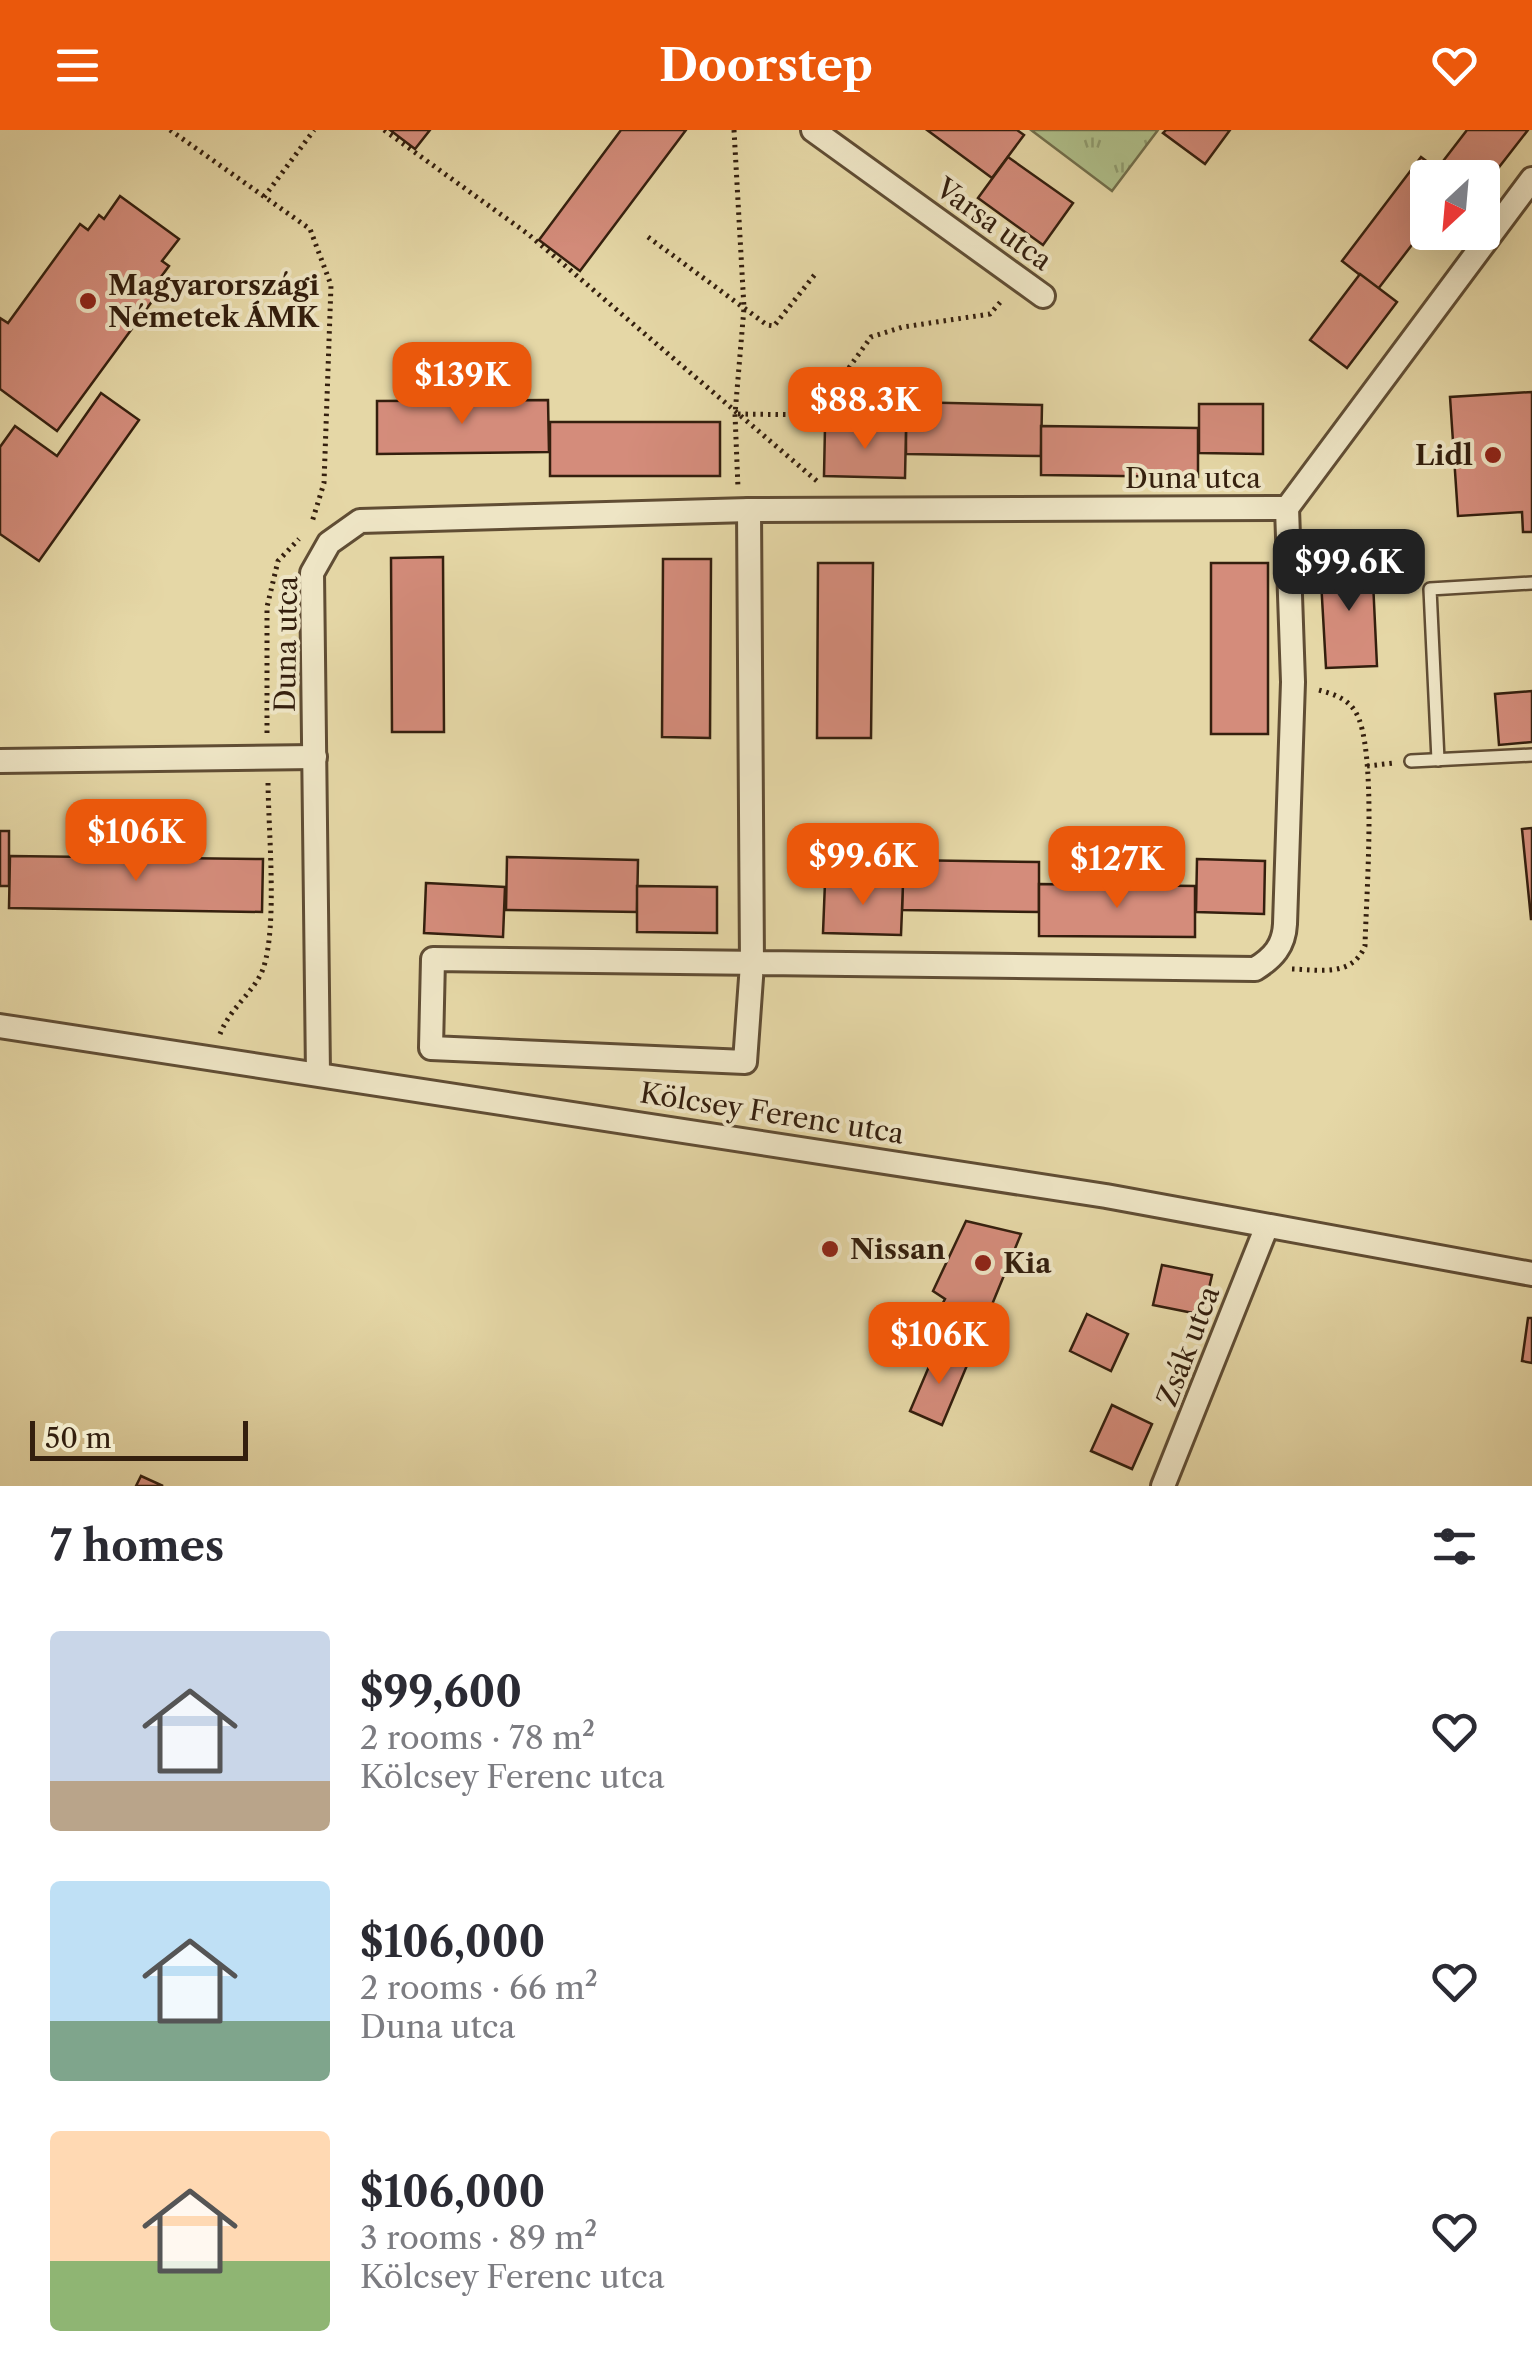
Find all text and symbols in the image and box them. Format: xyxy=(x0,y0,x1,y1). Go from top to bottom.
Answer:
text: Doorstep xyxy=(659,37,873,93)
icon: menu xyxy=(50,38,105,93)
icon: heart xyxy=(1427,38,1482,93)
north arrow xyxy=(1410,160,1500,250)
map controls xyxy=(1410,160,1500,250)
street label: Varsa utca xyxy=(929,170,1059,278)
place label: Magyarországi Németek ÁMK xyxy=(108,268,320,334)
marker: Magyarországi Németek ÁMK xyxy=(77,290,99,312)
pin: $139K xyxy=(392,342,532,427)
text: $139K xyxy=(414,355,510,394)
pin: $88.3K xyxy=(784,367,946,452)
text: $88.3K xyxy=(810,380,920,419)
place label: Lidl xyxy=(1415,438,1473,472)
marker: Lidl xyxy=(1482,444,1504,466)
street label: Duna utca xyxy=(1125,461,1261,495)
pin: $99.6K xyxy=(1268,529,1430,614)
text: $99.6K xyxy=(1295,542,1403,581)
street label: Duna utca xyxy=(268,575,304,712)
pin: $106K xyxy=(66,799,206,884)
text: $106K xyxy=(87,812,185,851)
pin: $99.6K xyxy=(782,823,944,908)
pin: $127K xyxy=(1047,826,1187,911)
text: $99.6K xyxy=(809,836,917,875)
text: $127K xyxy=(1070,839,1164,878)
street label: Kölcsey Ferenc utca xyxy=(638,1075,907,1151)
place label: Nissan xyxy=(850,1232,945,1266)
marker: Nissan xyxy=(819,1238,841,1260)
place label: Kia xyxy=(1003,1246,1052,1280)
marker: Kia xyxy=(972,1252,994,1274)
street label: Zsák utca xyxy=(1150,1281,1226,1411)
pin: $106K xyxy=(869,1302,1009,1387)
text: $106K xyxy=(890,1315,988,1354)
scale bar xyxy=(30,1416,248,1460)
text: 50 m xyxy=(45,1421,112,1455)
icon: filters xyxy=(1427,1519,1482,1574)
text: 7 homes xyxy=(50,1520,224,1572)
text: $99,600 xyxy=(360,1666,522,1718)
icon: home xyxy=(130,1671,250,1791)
icon: heart xyxy=(1427,1704,1482,1759)
text: 2 rooms · 78 m² xyxy=(360,1718,595,1757)
text: Kölcsey Ferenc utca xyxy=(360,1757,665,1796)
text: $106,000 xyxy=(360,1916,545,1968)
icon: home xyxy=(130,1921,250,2041)
icon: heart xyxy=(1427,1954,1482,2009)
text: 2 rooms · 66 m² xyxy=(360,1968,598,2007)
text: Duna utca xyxy=(360,2007,515,2046)
text: $106,000 xyxy=(360,2166,545,2218)
icon: home xyxy=(130,2171,250,2291)
icon: heart xyxy=(1427,2204,1482,2259)
text: 3 rooms · 89 m² xyxy=(360,2218,597,2257)
text: Kölcsey Ferenc utca xyxy=(360,2257,665,2296)

